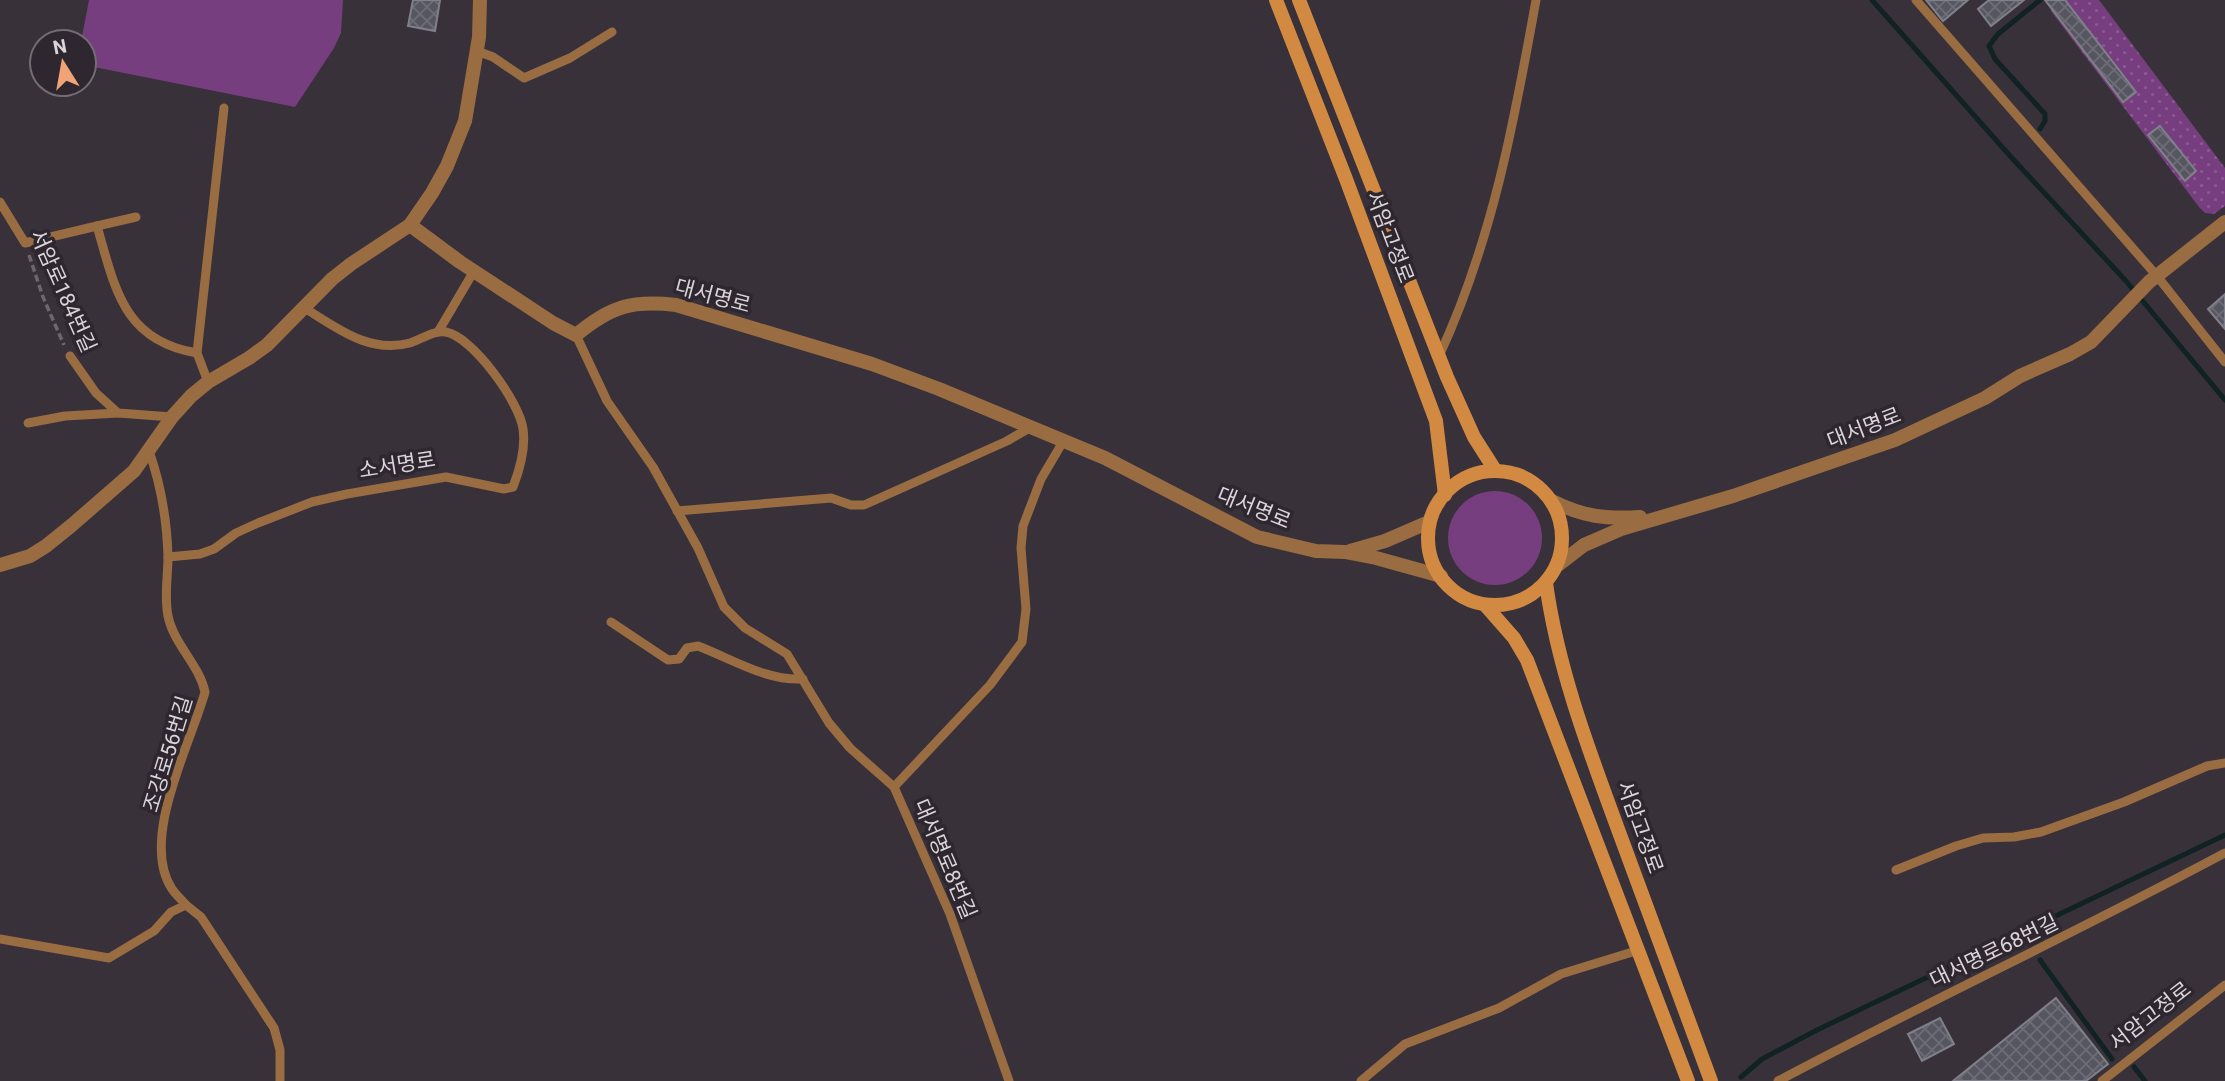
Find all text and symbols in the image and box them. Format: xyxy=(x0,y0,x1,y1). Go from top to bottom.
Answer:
north arrow xyxy=(28,28,98,98)
text: N xyxy=(51,34,69,59)
street label: 서암고정로 xyxy=(1361,188,1419,286)
street label: 서암로184번길 xyxy=(25,226,101,356)
street label: 대서명로 xyxy=(673,274,753,318)
street label: 대서명로 xyxy=(1824,403,1904,453)
street label: 소서명로 xyxy=(357,447,437,483)
street label: 대서명로 xyxy=(1214,482,1294,534)
street label: 조강로56번길 xyxy=(139,693,197,815)
street label: 서암고정로 xyxy=(1612,778,1668,876)
street label: 대서명로8번길 xyxy=(909,796,981,922)
street label: 대서명로68번길 xyxy=(1926,910,2062,992)
street label: 서암고정로 xyxy=(2105,977,2195,1055)

